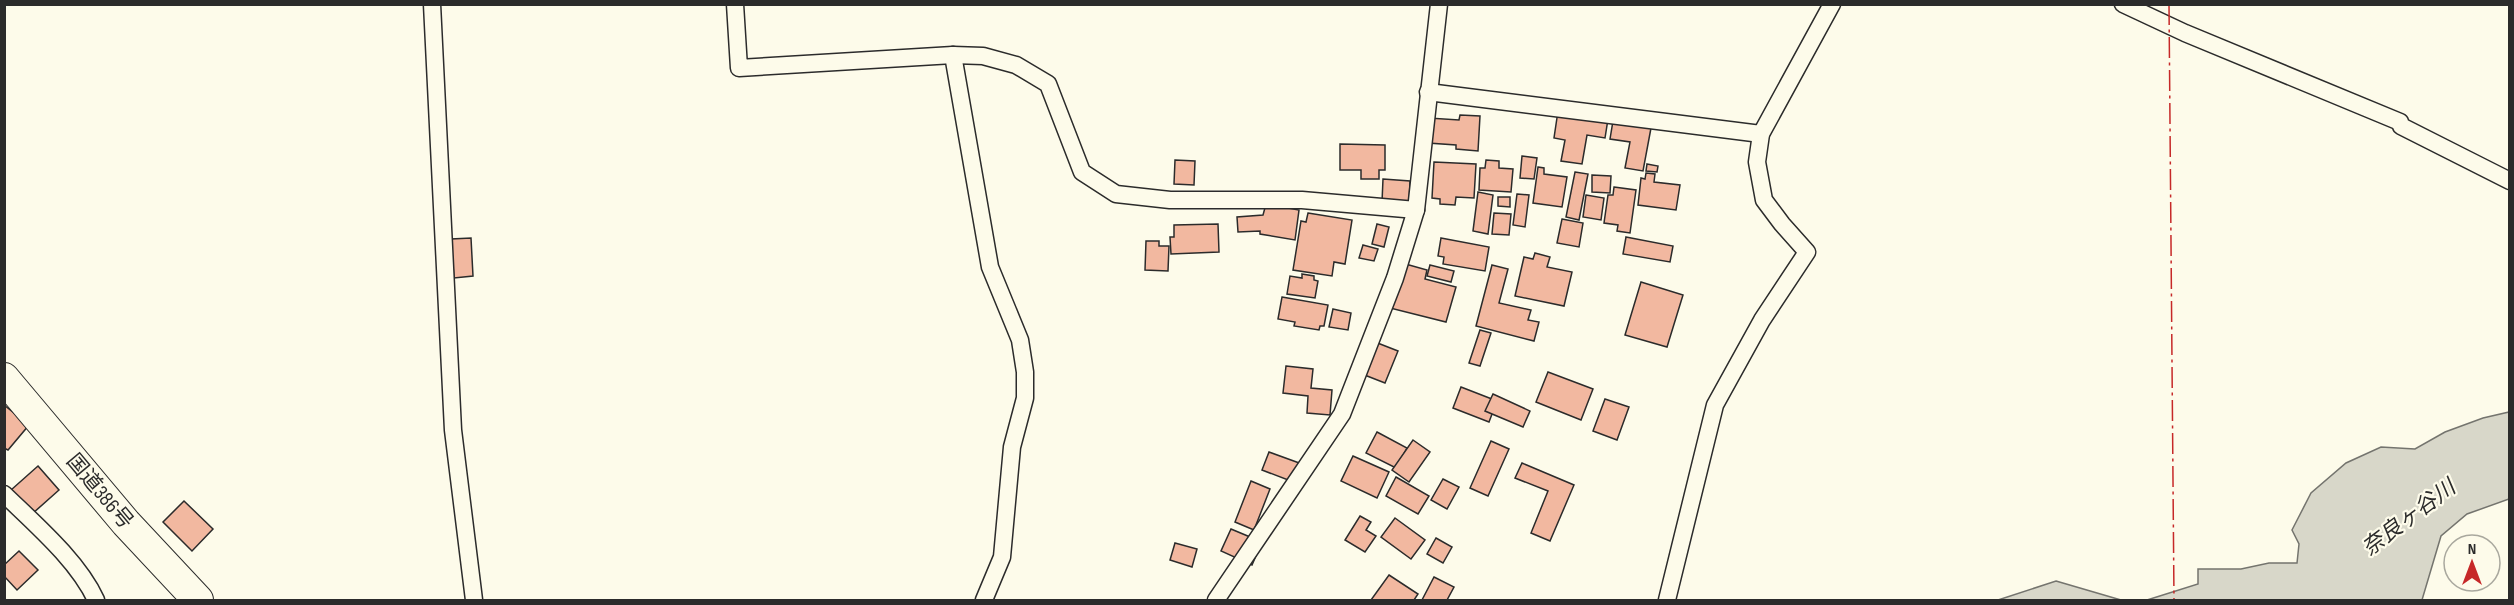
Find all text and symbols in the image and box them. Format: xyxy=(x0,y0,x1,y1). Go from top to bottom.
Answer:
street label: 国道386号 xyxy=(61,449,138,534)
water label: 奈良ヶ谷川 xyxy=(2357,473,2463,562)
north arrow xyxy=(2442,533,2502,593)
text: N xyxy=(2468,540,2476,559)

